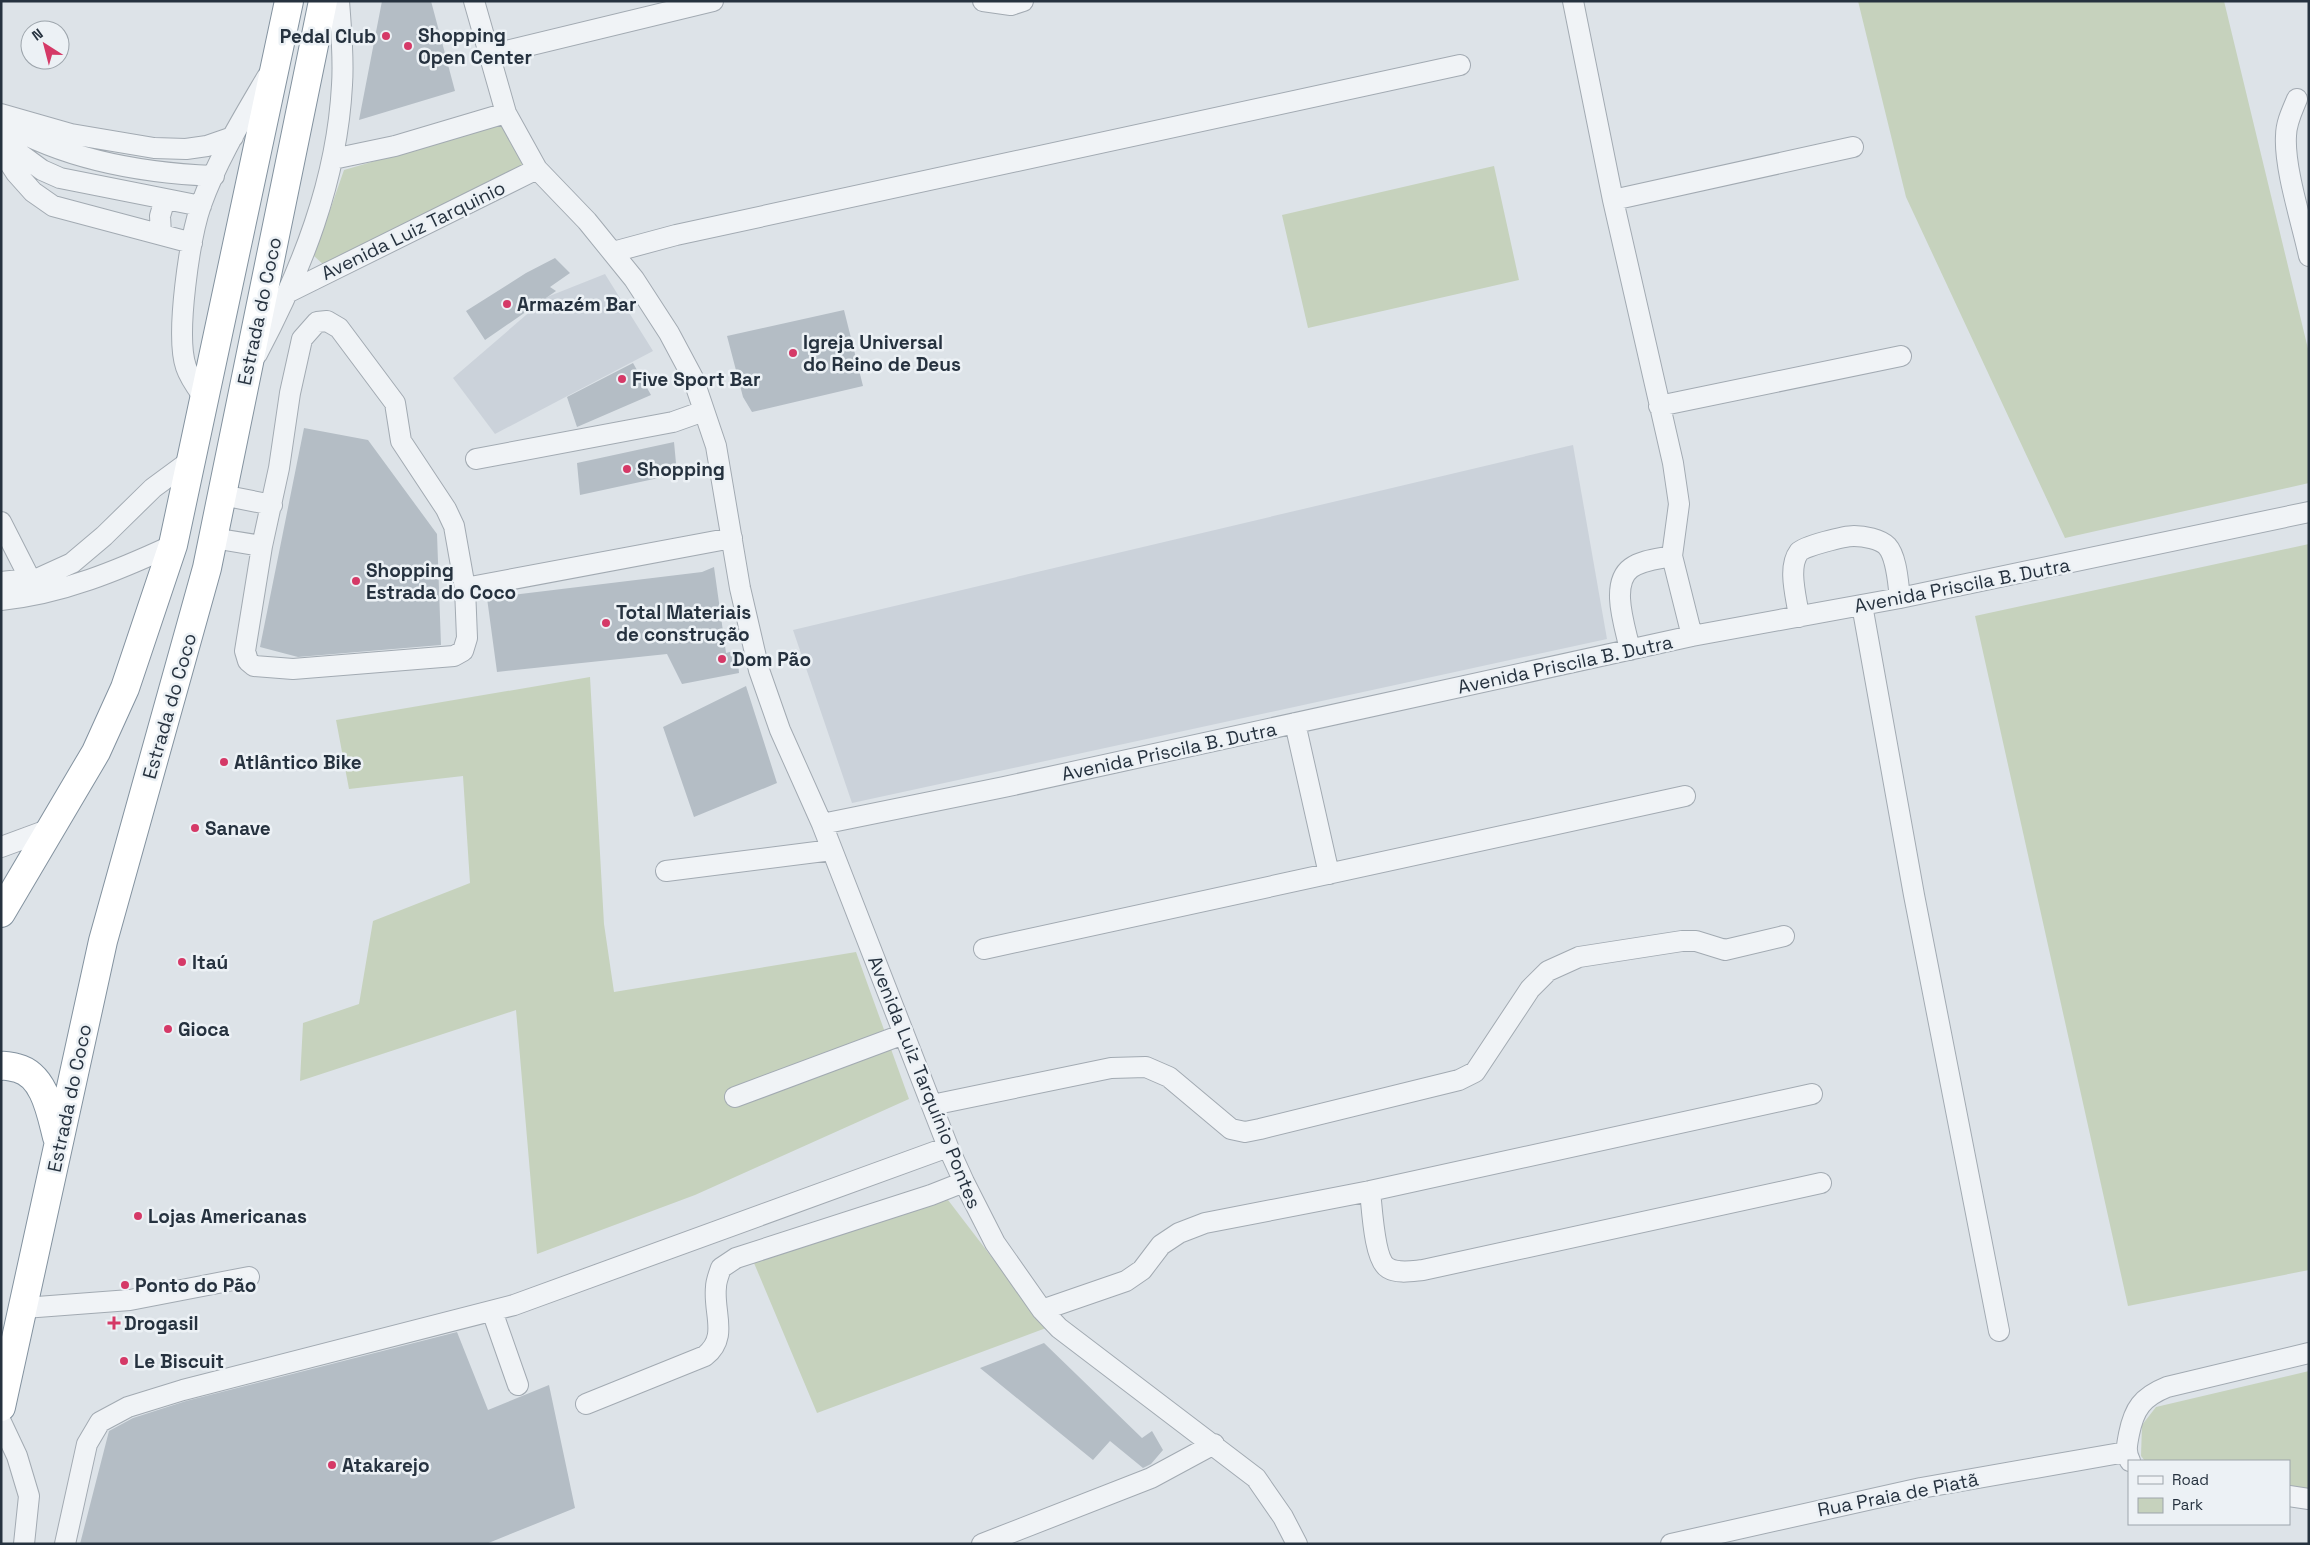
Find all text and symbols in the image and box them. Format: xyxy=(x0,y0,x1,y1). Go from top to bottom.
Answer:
north arrow xyxy=(20,20,70,70)
place label: Shopping Open Center xyxy=(418,23,532,70)
text: N xyxy=(28,24,46,45)
place label: Pedal Club xyxy=(280,24,376,49)
marker: Pedal Club xyxy=(380,30,392,42)
marker: Shopping Open Center xyxy=(402,40,414,52)
street label: Avenida Luiz Tarquinio xyxy=(317,175,509,286)
street label: Estrada do Coco xyxy=(232,235,287,387)
place label: Armazém Bar xyxy=(517,292,637,317)
marker: Armazém Bar xyxy=(501,298,513,310)
place label: Igreja Universal do Reino de Deus xyxy=(803,330,961,377)
marker: Igreja Universal do Reino de Deus xyxy=(787,347,799,359)
place label: Five Sport Bar xyxy=(632,367,761,392)
marker: Five Sport Bar xyxy=(616,373,628,385)
place label: Shopping xyxy=(637,457,725,482)
marker: Shopping xyxy=(621,463,633,475)
street label: Avenida Priscila B. Dutra xyxy=(1852,552,2072,619)
place label: Shopping Estrada do Coco xyxy=(366,558,516,605)
marker: Shopping Estrada do Coco xyxy=(350,575,362,587)
place label: Total Materiais de construção xyxy=(616,600,751,647)
marker: Total Materiais de construção xyxy=(600,617,612,629)
street label: Avenida Priscila B. Dutra xyxy=(1455,629,1675,700)
street label: Estrada do Coco xyxy=(137,630,202,782)
place label: Dom Pão xyxy=(732,647,811,672)
marker: Dom Pão xyxy=(716,653,728,665)
street label: Avenida Priscila B. Dutra xyxy=(1059,716,1279,787)
place label: Atlântico Bike xyxy=(234,750,362,775)
marker: Atlântico Bike xyxy=(218,756,230,768)
place label: Sanave xyxy=(205,816,271,841)
marker: Sanave xyxy=(189,822,201,834)
place label: Itaú xyxy=(192,950,228,975)
street label: Avenida Luiz Tarquínio Pontes xyxy=(862,952,987,1212)
marker: Itaú xyxy=(176,956,188,968)
place label: Gioca xyxy=(178,1017,229,1042)
street label: Estrada do Coco xyxy=(42,1022,97,1174)
marker: Gioca xyxy=(162,1023,174,1035)
place label: Lojas Americanas xyxy=(148,1204,307,1229)
marker: Lojas Americanas xyxy=(132,1210,144,1222)
place label: Ponto do Pão xyxy=(135,1273,256,1298)
marker: Ponto do Pão xyxy=(119,1279,131,1291)
place label: Drogasil xyxy=(124,1311,199,1336)
marker: Drogasil xyxy=(108,1317,120,1329)
place label: Le Biscuit xyxy=(134,1349,224,1374)
marker: Le Biscuit xyxy=(118,1355,130,1367)
place label: Atakarejo xyxy=(342,1453,430,1478)
marker: Atakarejo xyxy=(326,1459,338,1471)
legend xyxy=(2128,1460,2290,1525)
street label: Rua Praia de Piatã xyxy=(1815,1467,1981,1522)
text: Road xyxy=(2172,1470,2209,1489)
text: Park xyxy=(2172,1495,2203,1514)

